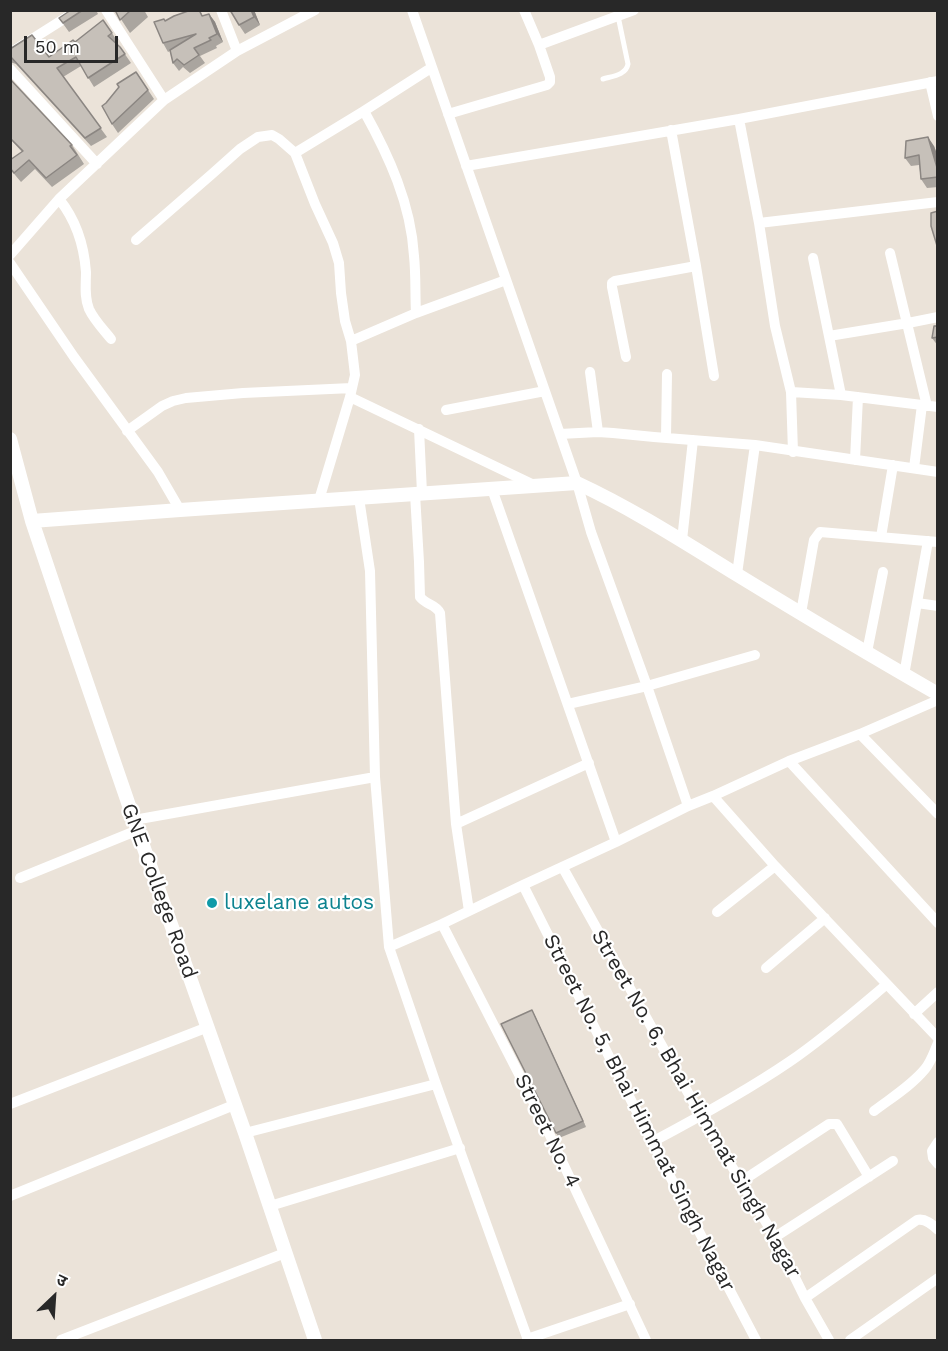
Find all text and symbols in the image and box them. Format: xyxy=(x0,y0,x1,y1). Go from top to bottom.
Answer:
scale bar xyxy=(27,24,122,62)
text: 50 m xyxy=(35,36,80,57)
street label: GNE College Road xyxy=(116,800,202,982)
place label: luxelane autos xyxy=(224,890,374,916)
marker: luxelane autos xyxy=(205,896,219,910)
street label: Street No. 6, Bhai Himmat Singh Nagar xyxy=(586,925,806,1283)
street label: Street No. 5, Bhai Himmat Singh Nagar xyxy=(538,930,740,1296)
street label: Street No. 4 xyxy=(509,1070,585,1192)
north arrow xyxy=(24,1267,84,1327)
text: उ xyxy=(54,1270,70,1291)

